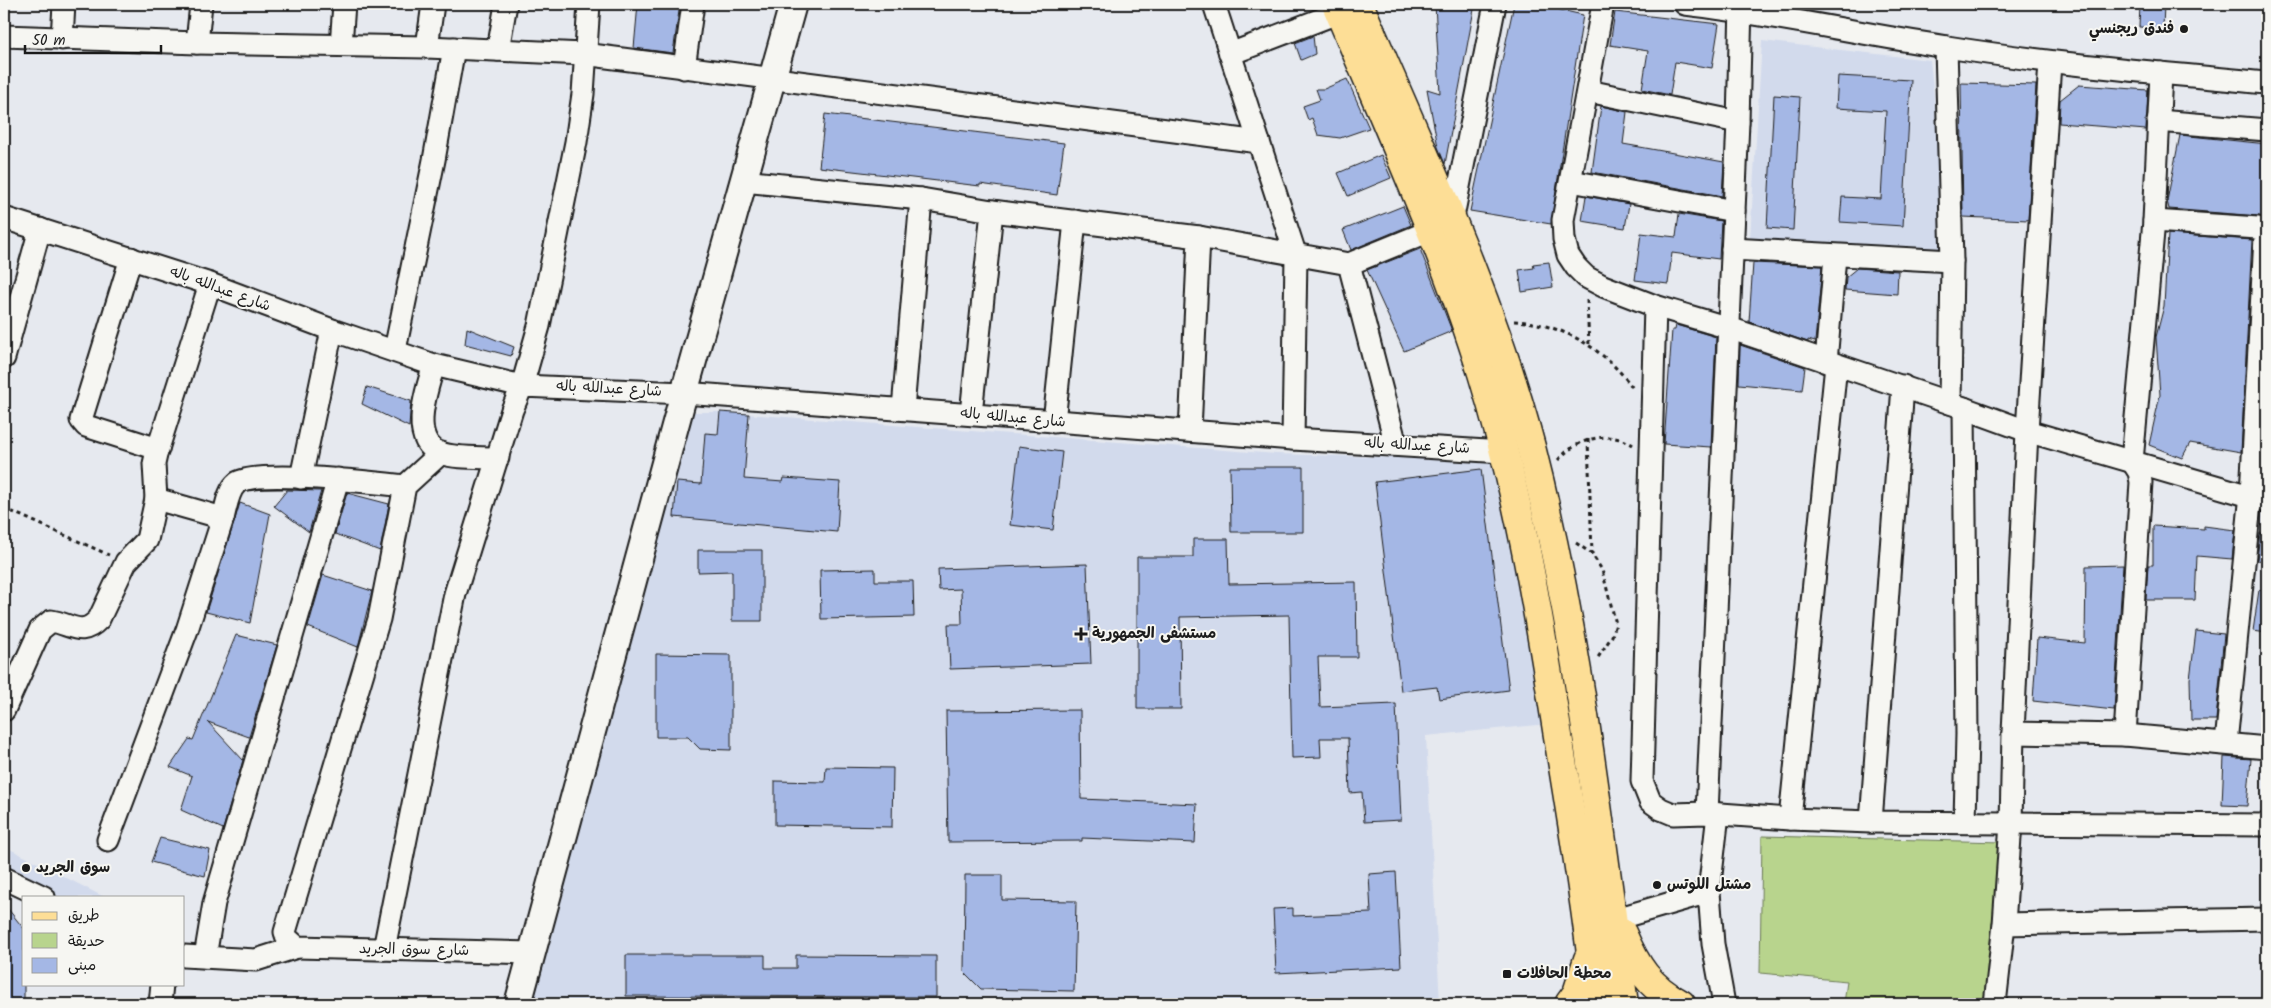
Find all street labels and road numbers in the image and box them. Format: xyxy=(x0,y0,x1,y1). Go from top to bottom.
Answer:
street label: شارع عبدالله باله xyxy=(166,260,274,318)
street label: شارع عبدالله باله xyxy=(556,374,662,404)
street label: شارع عبدالله باله xyxy=(959,401,1067,435)
street label: شارع عبدالله باله xyxy=(1364,431,1470,461)
street label: شارع سوق الجريد xyxy=(359,937,469,963)

